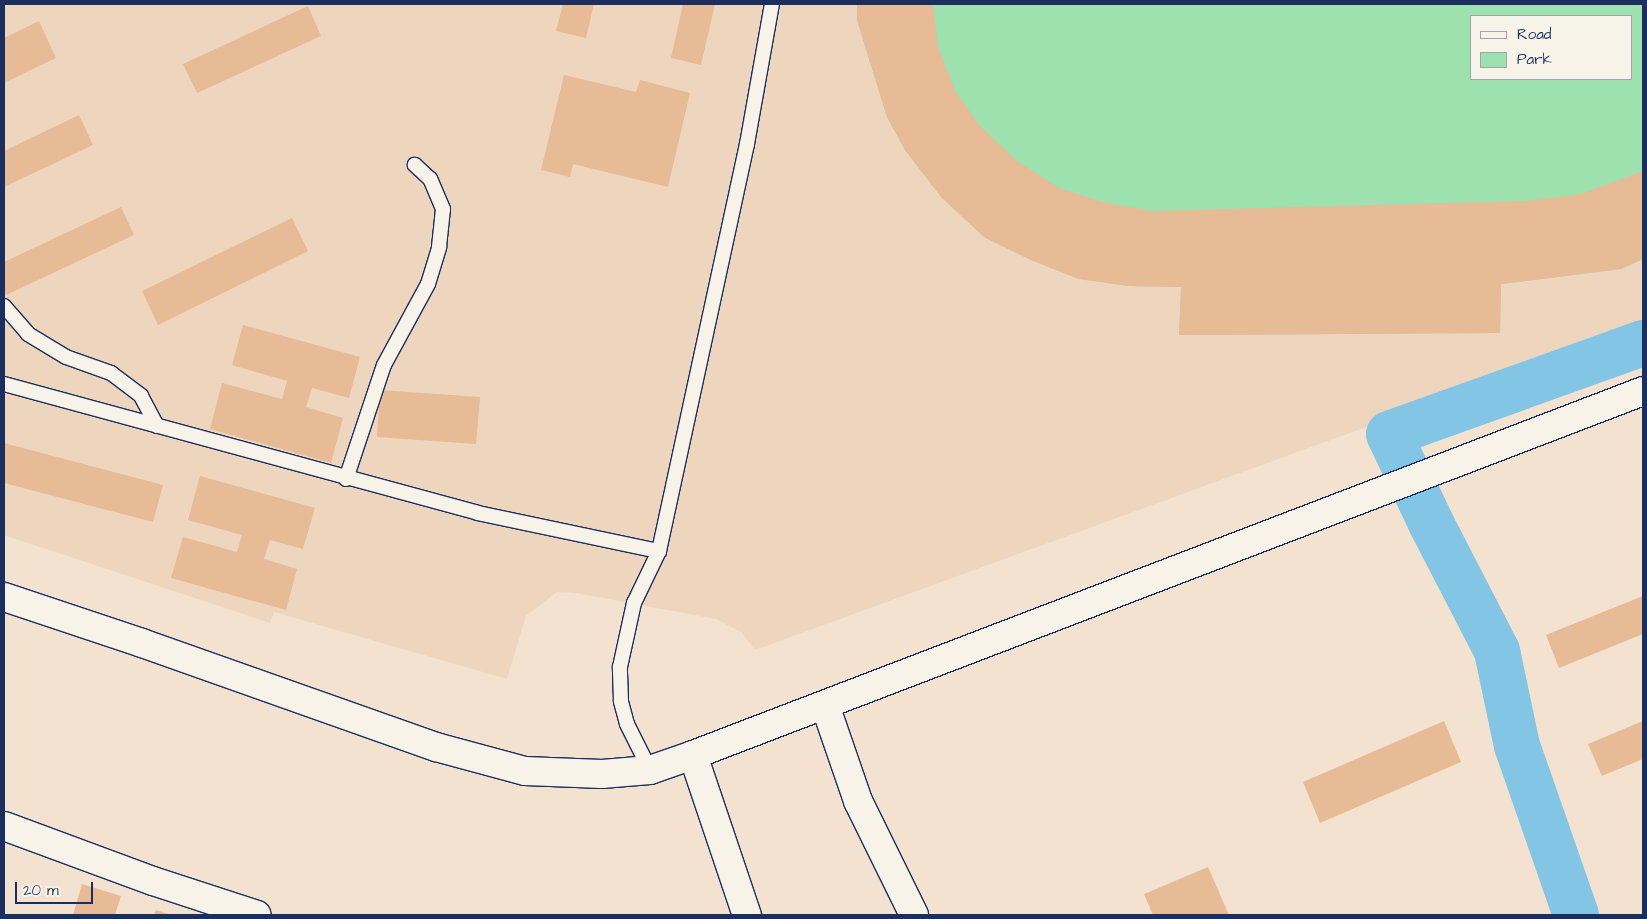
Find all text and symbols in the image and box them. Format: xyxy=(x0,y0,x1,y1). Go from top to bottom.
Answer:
legend xyxy=(1470,15,1632,80)
text: Road xyxy=(1517,24,1551,45)
text: Park xyxy=(1517,49,1552,70)
scale bar xyxy=(18,872,95,904)
text: 20 m xyxy=(23,880,59,901)

